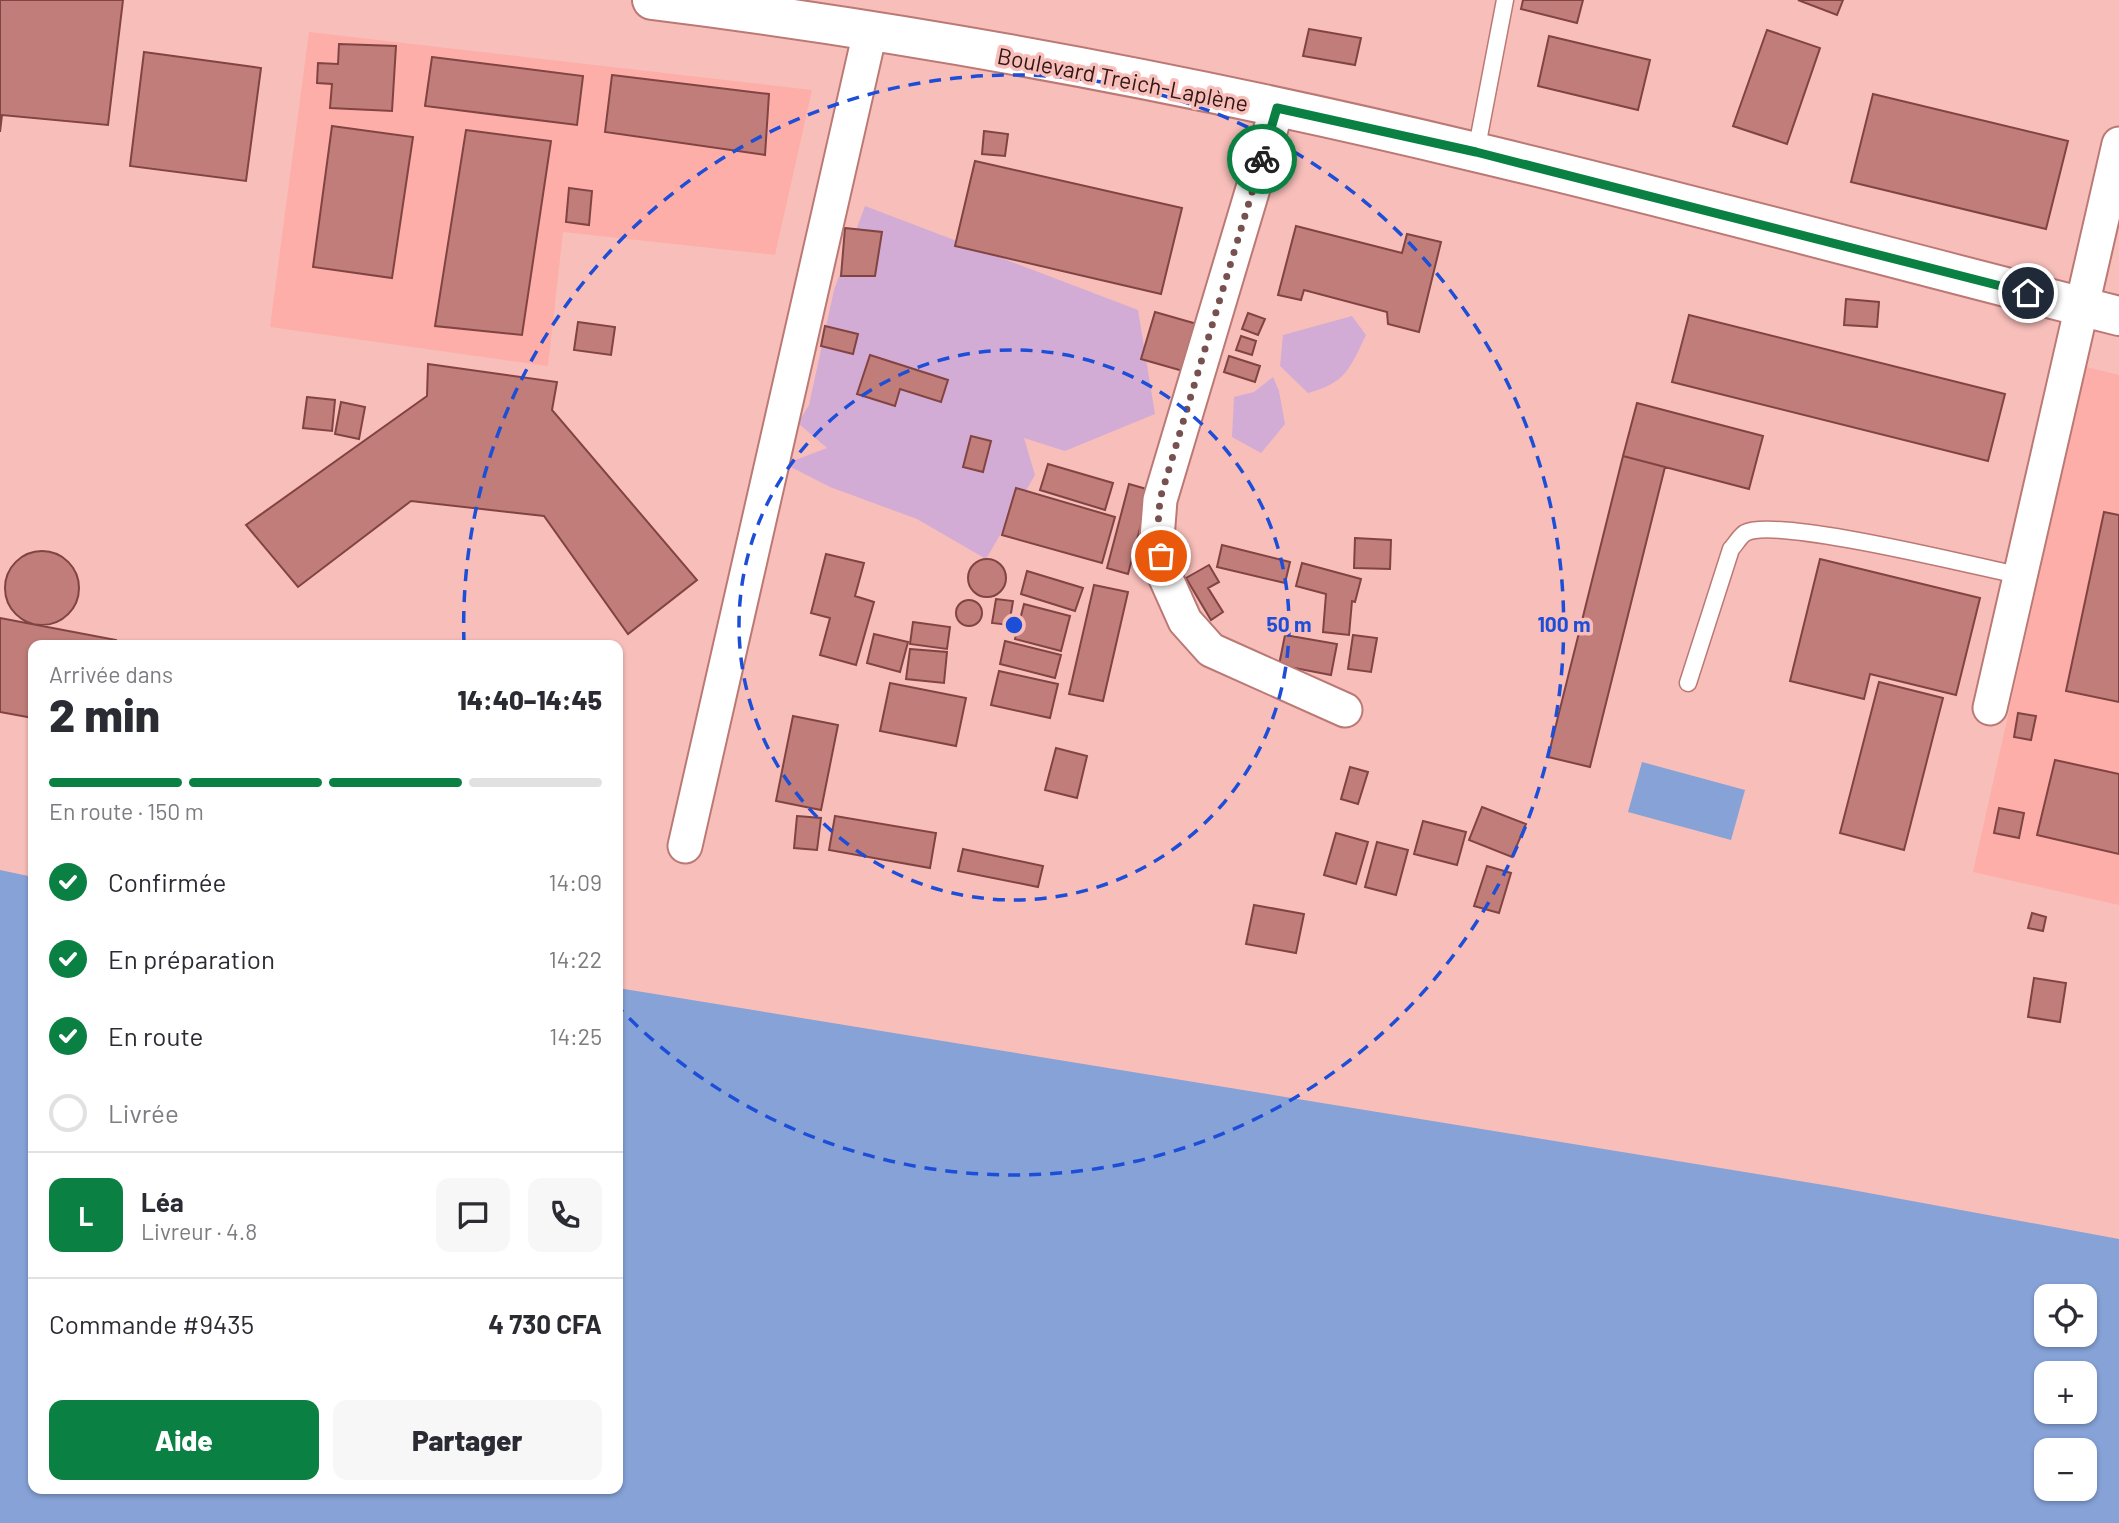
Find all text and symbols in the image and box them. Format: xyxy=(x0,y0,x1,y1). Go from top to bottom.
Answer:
street label: Boulevard Treich-Laplène xyxy=(995,41,1251,117)
courier xyxy=(1227,124,1297,194)
icon: bike xyxy=(1243,140,1281,178)
pin xyxy=(1998,263,2058,323)
icon: home xyxy=(2009,274,2047,312)
pin xyxy=(1131,526,1191,586)
icon: bag xyxy=(1142,537,1180,575)
text: 50 m xyxy=(1266,611,1312,636)
text: 100 m xyxy=(1537,611,1591,636)
centre of rings xyxy=(1002,613,1026,637)
text: Arrivée dans xyxy=(49,660,173,688)
text: 14:40–14:45 xyxy=(458,684,602,715)
text: 2 min xyxy=(49,686,160,741)
text: En route · 150 m xyxy=(49,797,204,825)
icon: check xyxy=(49,863,87,901)
text: Confirmée xyxy=(108,866,226,897)
text: 14:09 xyxy=(549,868,602,896)
icon: check xyxy=(49,940,87,978)
text: En préparation xyxy=(108,943,275,974)
text: 14:22 xyxy=(549,945,602,973)
icon: check xyxy=(49,1017,87,1055)
text: En route xyxy=(108,1020,203,1051)
text: 14:25 xyxy=(549,1022,602,1050)
text: Livrée xyxy=(108,1097,179,1128)
button: chat xyxy=(436,1178,510,1252)
button: phone xyxy=(528,1178,602,1252)
text: Léa xyxy=(141,1186,184,1217)
text: L xyxy=(79,1200,93,1231)
text: Livreur · 4.8 xyxy=(141,1217,257,1245)
map controls xyxy=(2034,1284,2097,1501)
button: locate xyxy=(2034,1284,2097,1347)
text: Commande #9435 xyxy=(49,1308,254,1339)
text: 4 730 CFA xyxy=(488,1308,602,1339)
button: + xyxy=(2034,1361,2097,1424)
button: Aide xyxy=(49,1400,319,1480)
button: Partager xyxy=(333,1400,602,1480)
button: − xyxy=(2034,1438,2097,1501)

